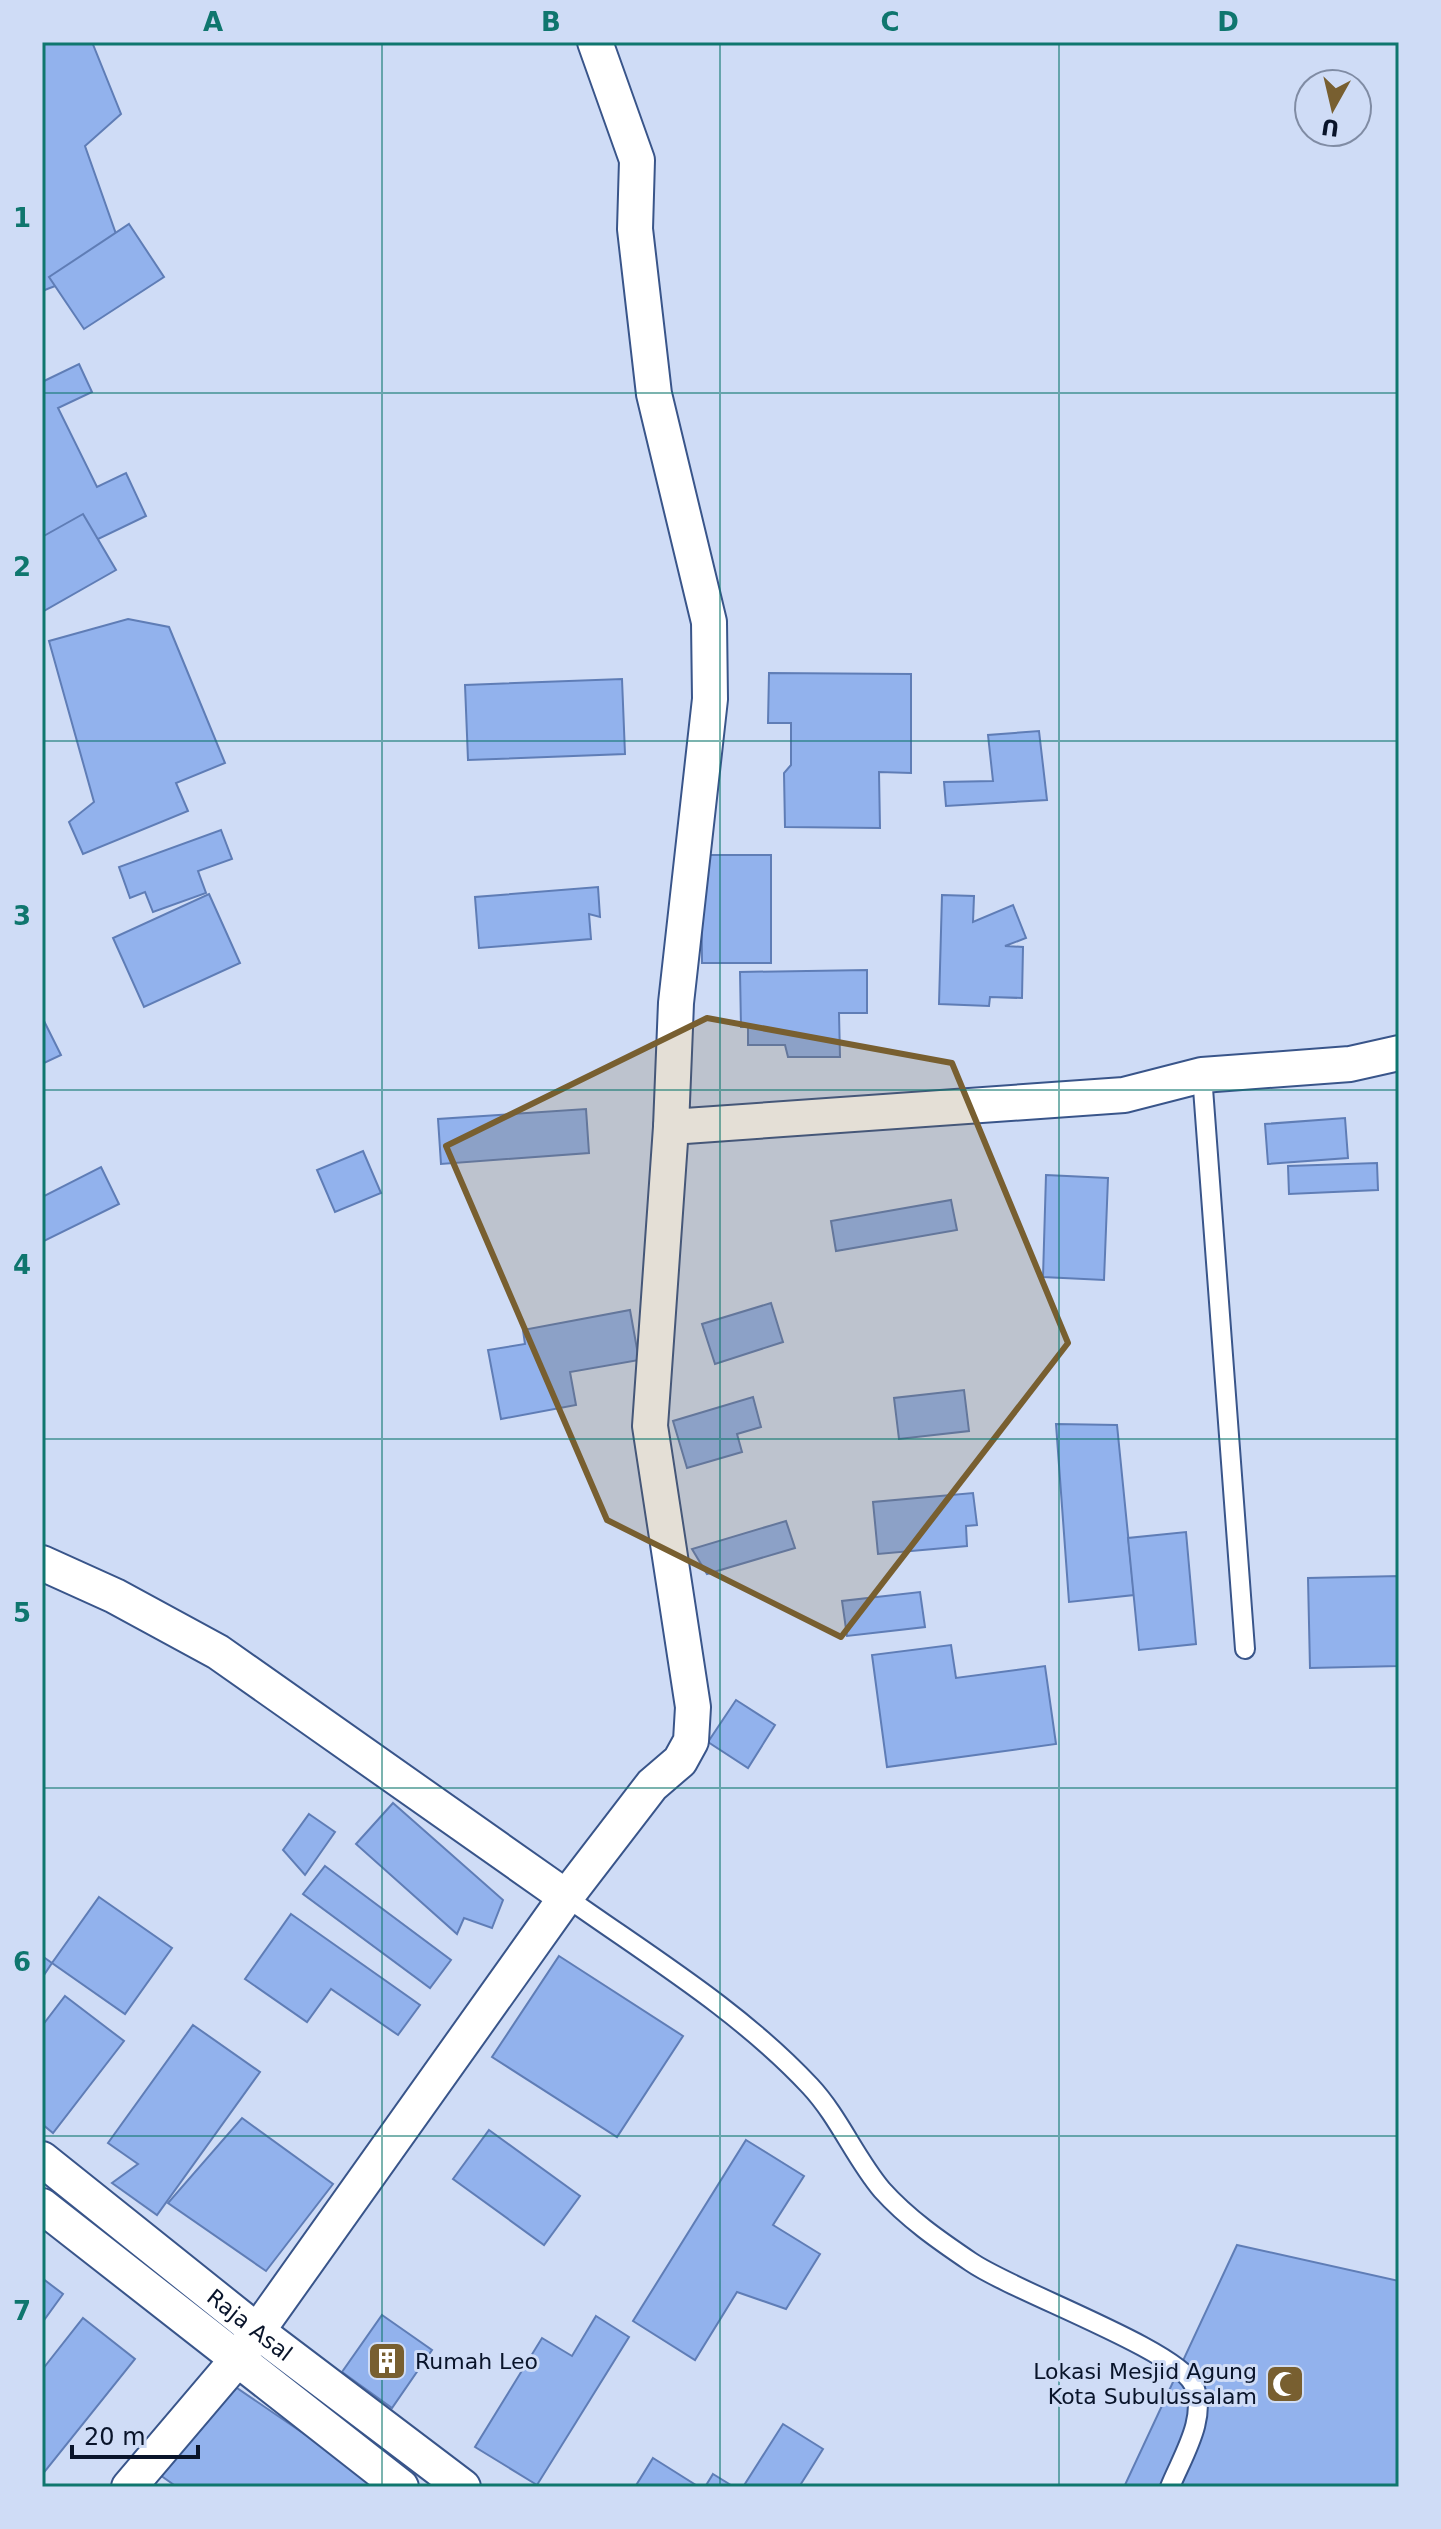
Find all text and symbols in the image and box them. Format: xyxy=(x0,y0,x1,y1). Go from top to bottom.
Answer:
text: A xyxy=(203,7,223,37)
text: B xyxy=(541,7,561,37)
text: C xyxy=(880,7,900,37)
text: D xyxy=(1217,7,1239,37)
north arrow xyxy=(1293,68,1373,148)
text: U xyxy=(1320,114,1341,141)
text: 1 xyxy=(13,203,31,233)
text: 2 xyxy=(13,552,31,582)
text: 3 xyxy=(13,901,31,931)
text: 4 xyxy=(13,1250,31,1280)
text: 5 xyxy=(13,1598,31,1628)
text: 6 xyxy=(13,1947,31,1977)
street label: Raja Asal xyxy=(202,2284,297,2366)
text: 7 xyxy=(13,2296,31,2326)
building icon: Rumah Leo xyxy=(366,2340,408,2382)
place label: Rumah Leo xyxy=(415,2349,538,2374)
place label: Lokasi Mesjid Agung Kota Subulussalam xyxy=(1033,2359,1257,2409)
mosque icon: Lokasi Mesjid Agung Kota Subulussalam xyxy=(1264,2363,1306,2405)
scale bar xyxy=(72,2409,198,2459)
text: 20 m xyxy=(84,2423,146,2451)

